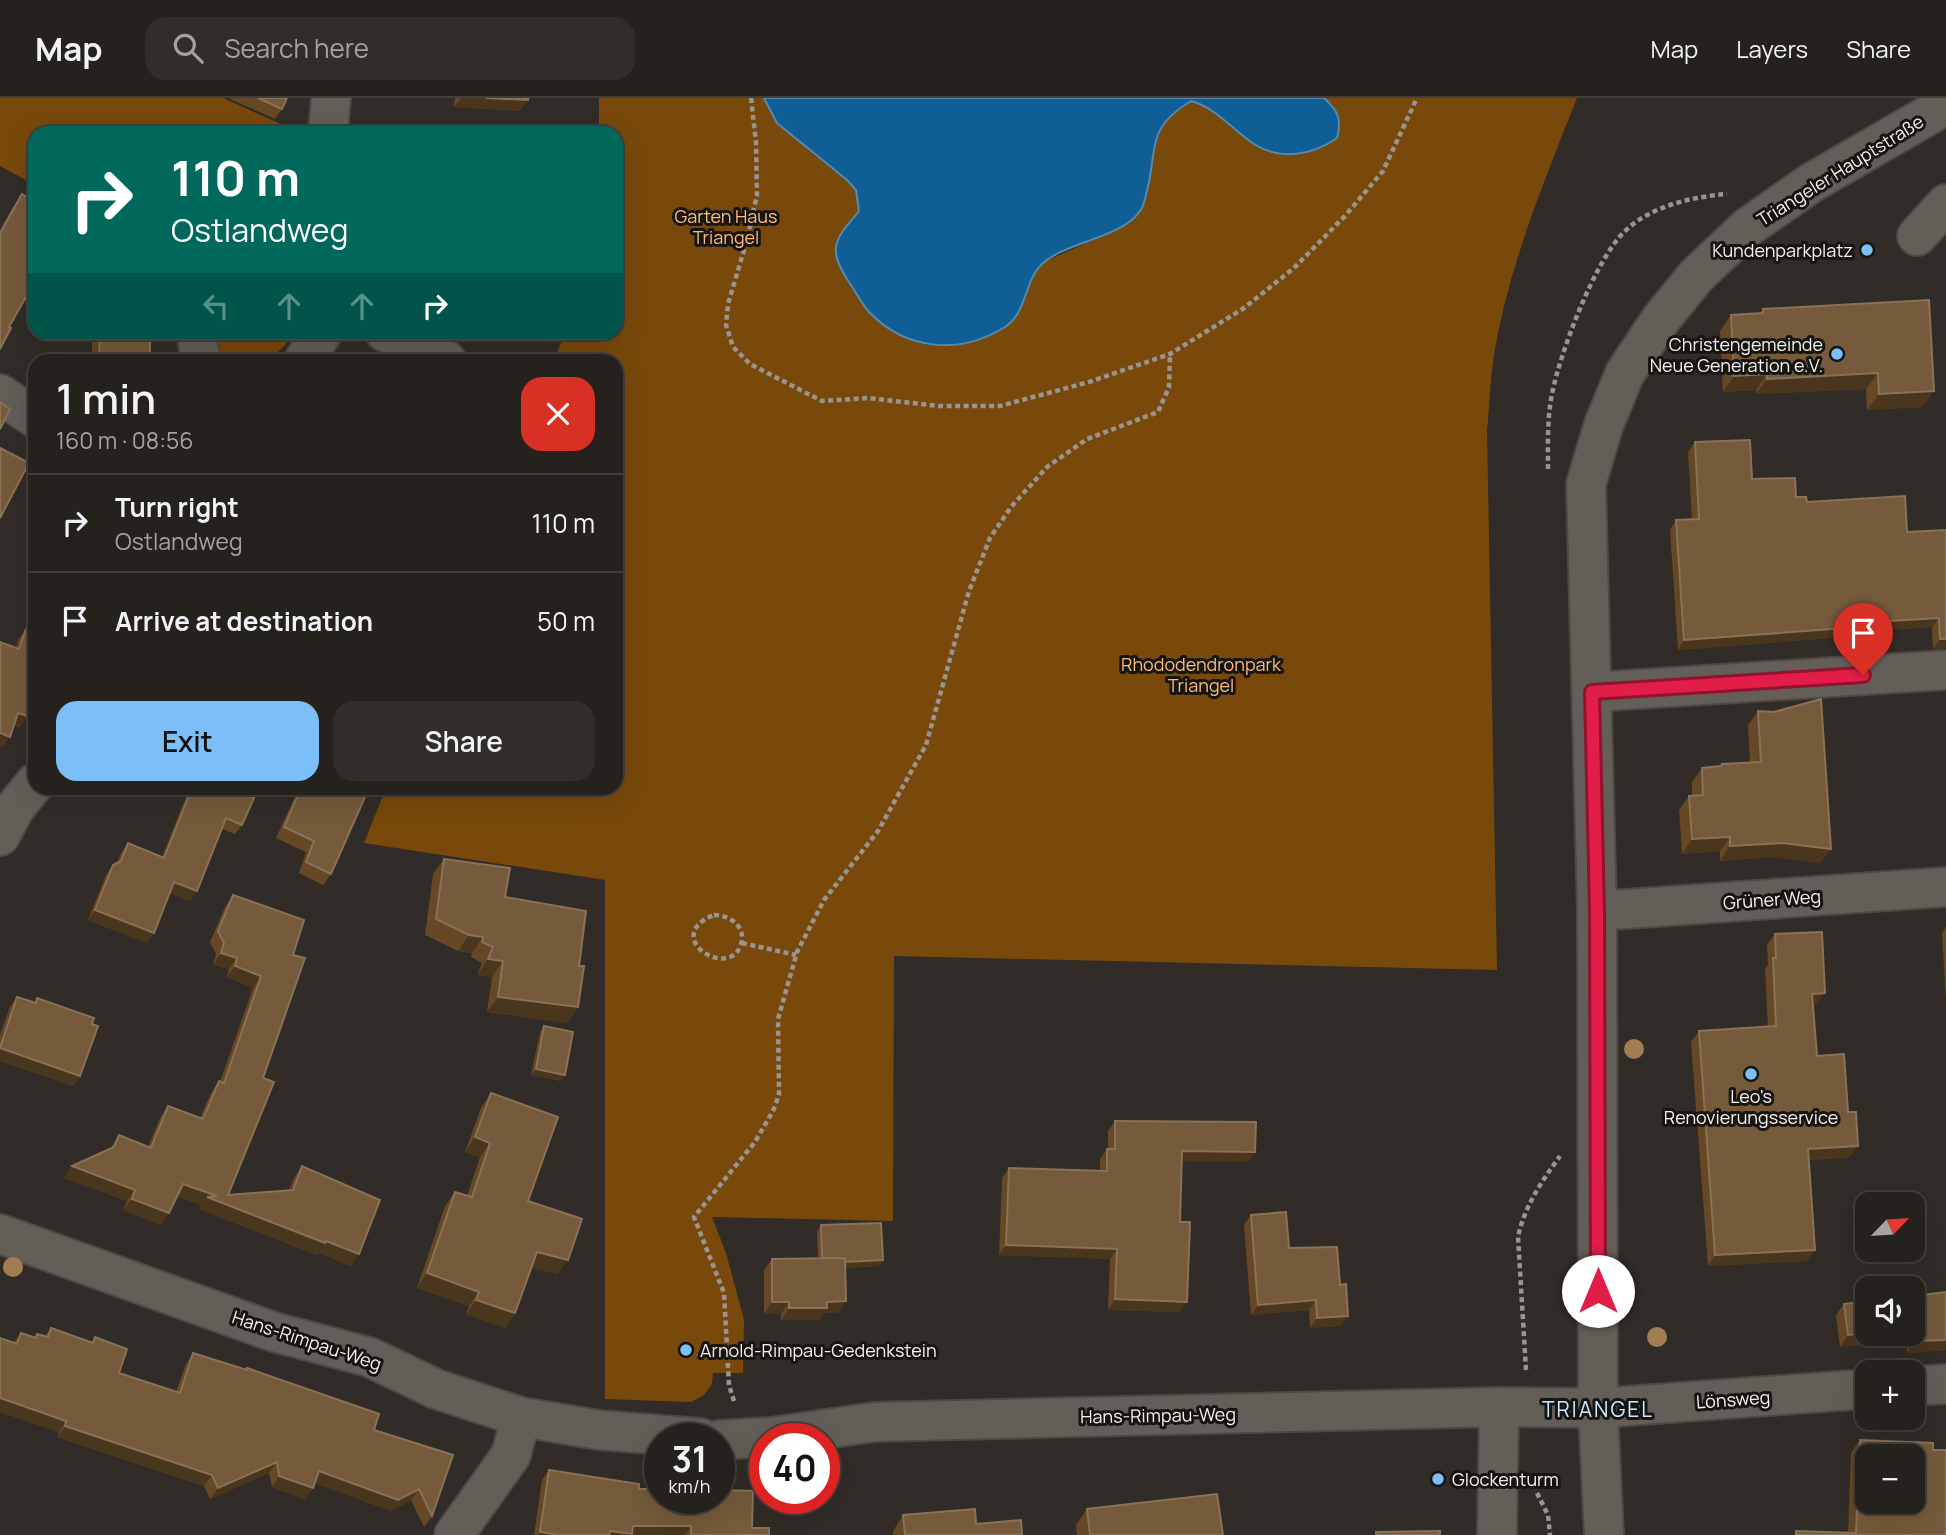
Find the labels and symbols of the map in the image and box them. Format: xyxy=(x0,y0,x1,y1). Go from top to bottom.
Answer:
street label: Triangeler Hauptstraße xyxy=(1752,109,1928,231)
park label: Garten Haus Triangel xyxy=(674,204,778,249)
place label: Kundenparkplatz xyxy=(1712,238,1853,262)
marker: Kundenparkplatz xyxy=(1859,242,1875,258)
place label: Christengemeinde Neue Generation e.V. xyxy=(1650,332,1823,377)
marker: Christengemeinde Neue Generation e.V. xyxy=(1829,346,1845,362)
pin xyxy=(1833,603,1893,675)
park label: Rhododendronpark Triangel xyxy=(1121,652,1282,697)
street label: Grüner Weg xyxy=(1722,884,1822,914)
marker: Leo's Renovierungsservice xyxy=(1743,1066,1759,1082)
place label: Leo's Renovierungsservice xyxy=(1664,1084,1838,1129)
north arrow xyxy=(1855,1192,1925,1262)
position arrow xyxy=(1561,1254,1635,1328)
street label: Hans-Rimpau-Weg xyxy=(229,1305,385,1375)
place label: Arnold-Rimpau-Gedenkstein xyxy=(700,1338,937,1362)
marker: Arnold-Rimpau-Gedenkstein xyxy=(678,1342,694,1358)
street label: Lönsweg xyxy=(1695,1384,1771,1414)
district label: TRIANGEL xyxy=(1542,1395,1654,1423)
street label: Hans-Rimpau-Weg xyxy=(1080,1402,1236,1428)
speed limit sign: 40 xyxy=(749,1423,840,1514)
place label: Glockenturm xyxy=(1452,1467,1559,1491)
marker: Glockenturm xyxy=(1430,1471,1446,1487)

